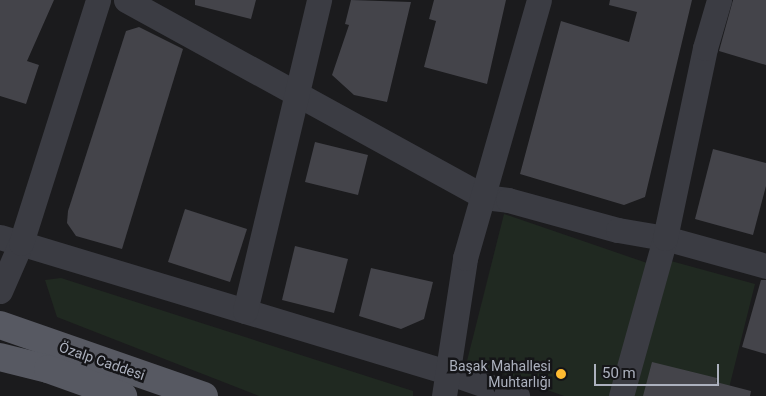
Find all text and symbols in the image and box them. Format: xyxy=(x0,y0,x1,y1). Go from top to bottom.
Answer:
street label: Özalp Caddesi xyxy=(57,338,147,384)
scale bar xyxy=(596,354,721,386)
place label: Başak Mahallesi Muhtarlığı xyxy=(449,358,551,391)
text: 50 m xyxy=(602,364,636,382)
marker: Başak Mahallesi Muhtarlığı xyxy=(555,368,567,380)

